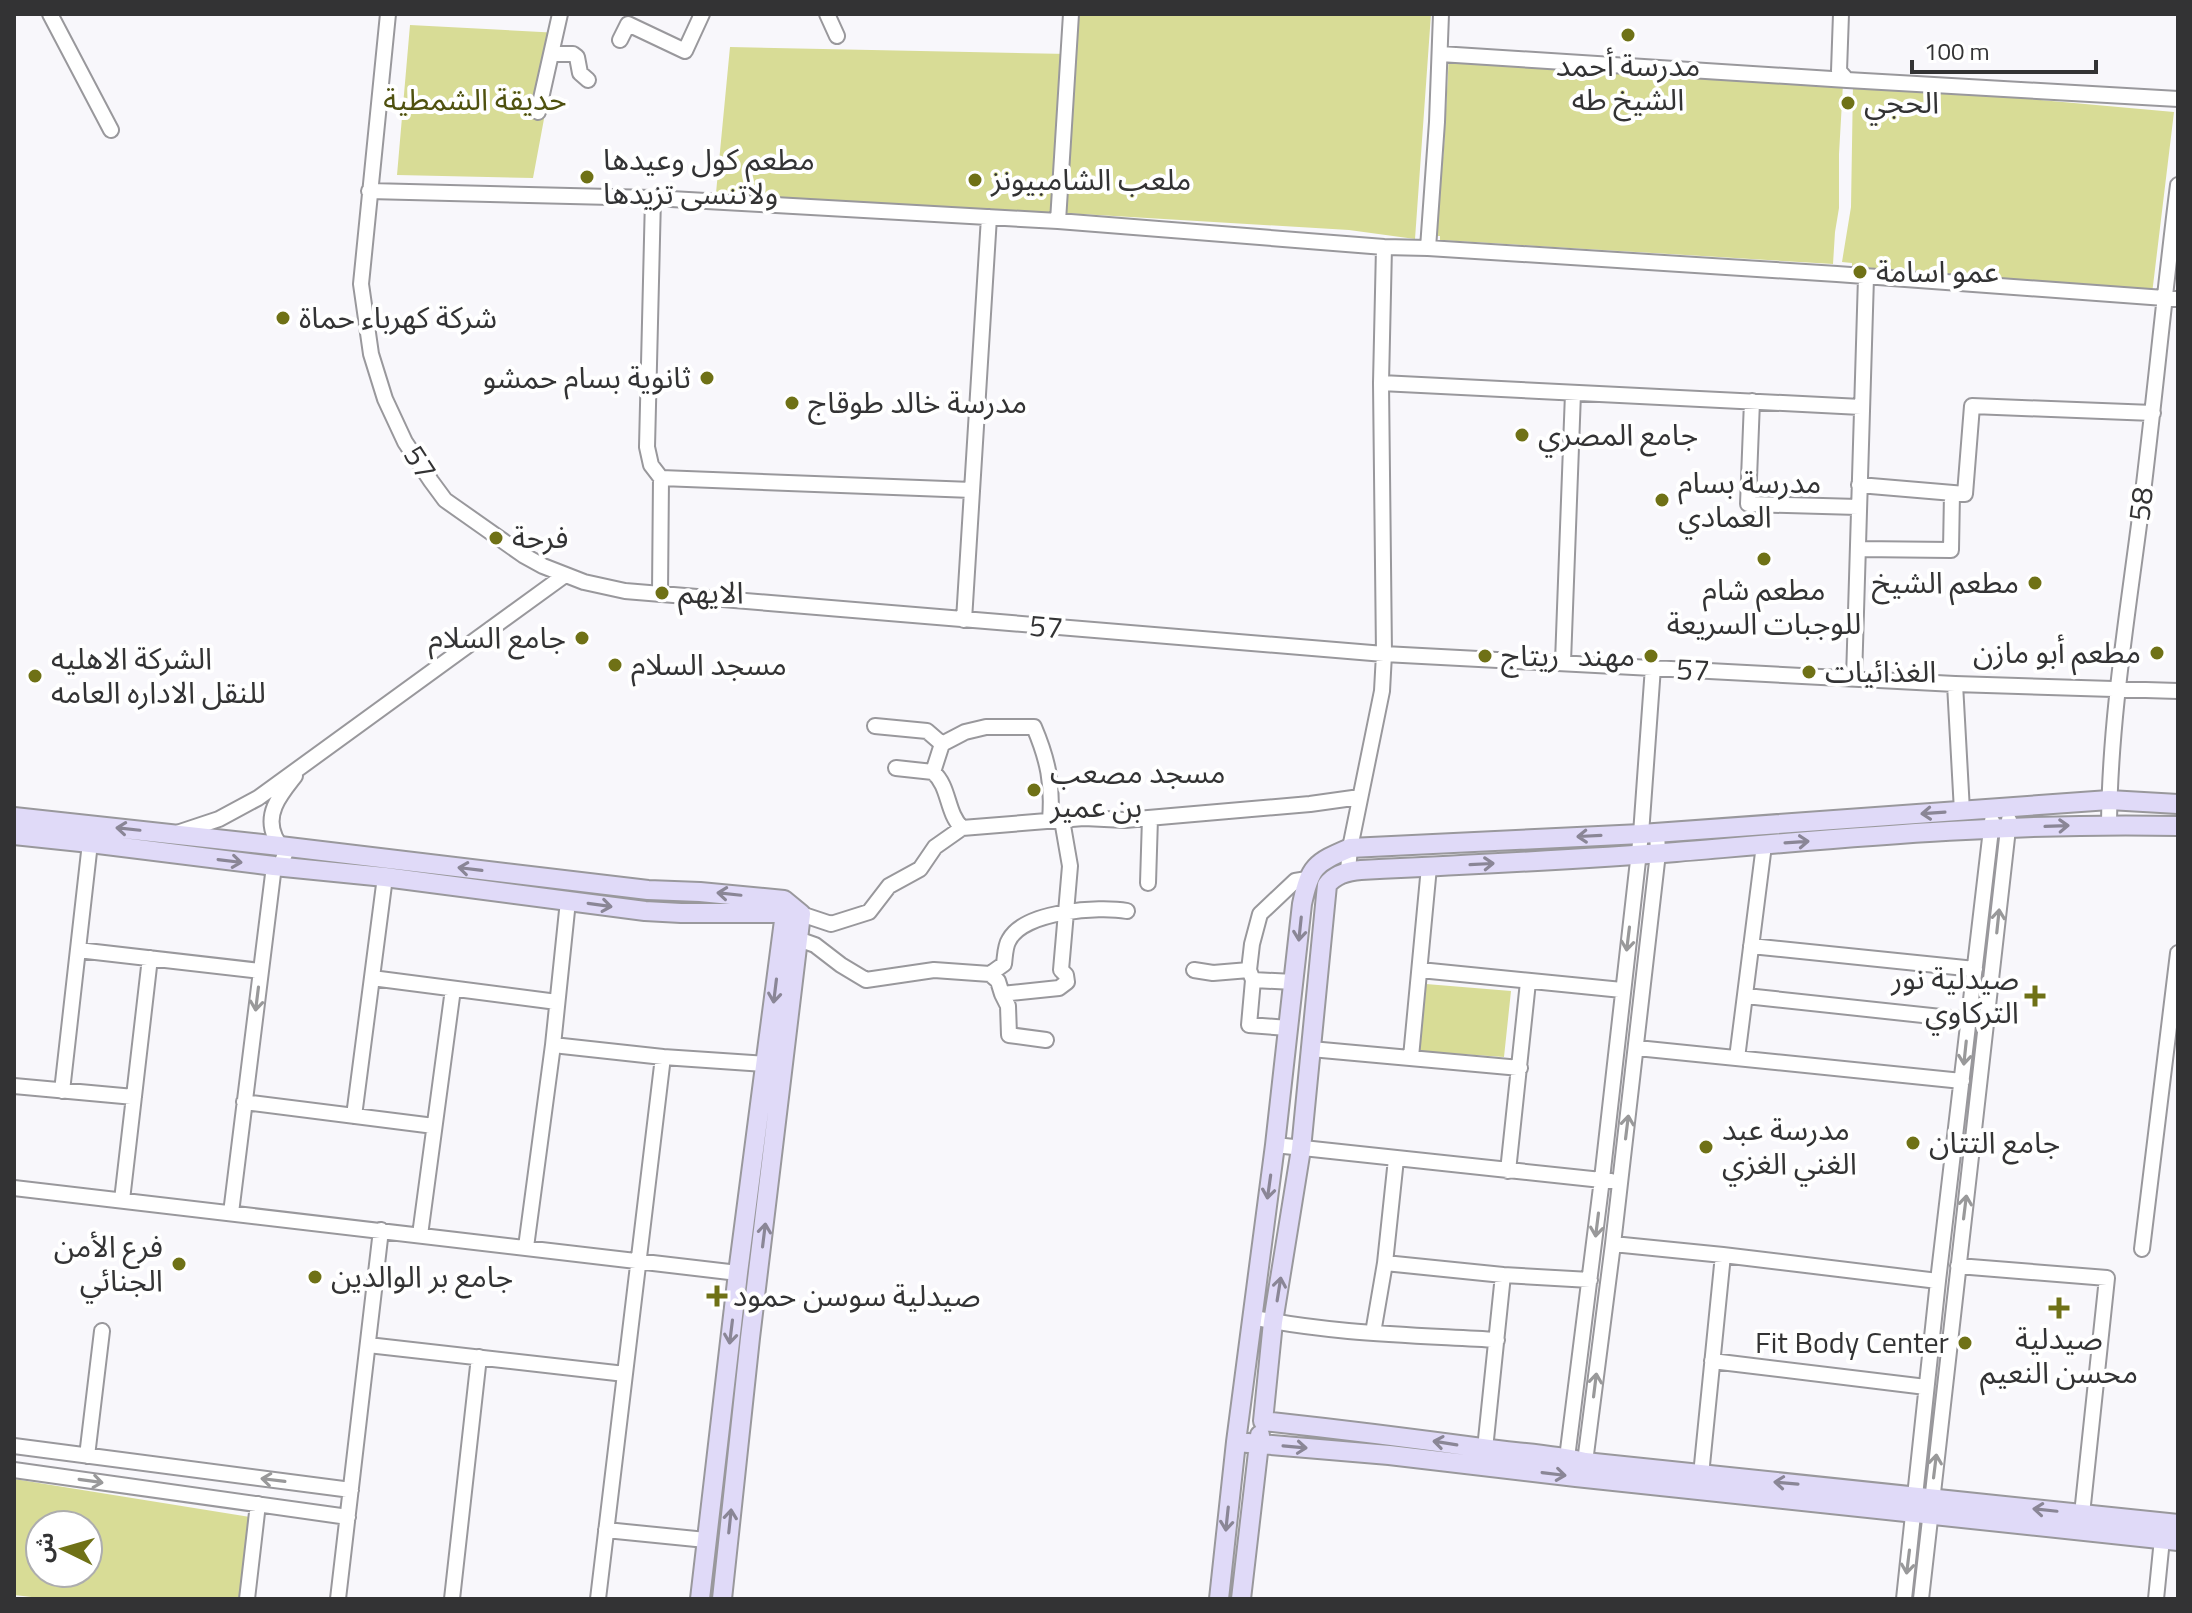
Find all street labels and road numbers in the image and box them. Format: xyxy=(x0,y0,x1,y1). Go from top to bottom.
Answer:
street label: 57 xyxy=(392,436,449,489)
street label: 58 xyxy=(2115,484,2165,523)
street label: 57 xyxy=(1027,602,1065,650)
street label: 57 xyxy=(1675,645,1711,693)

